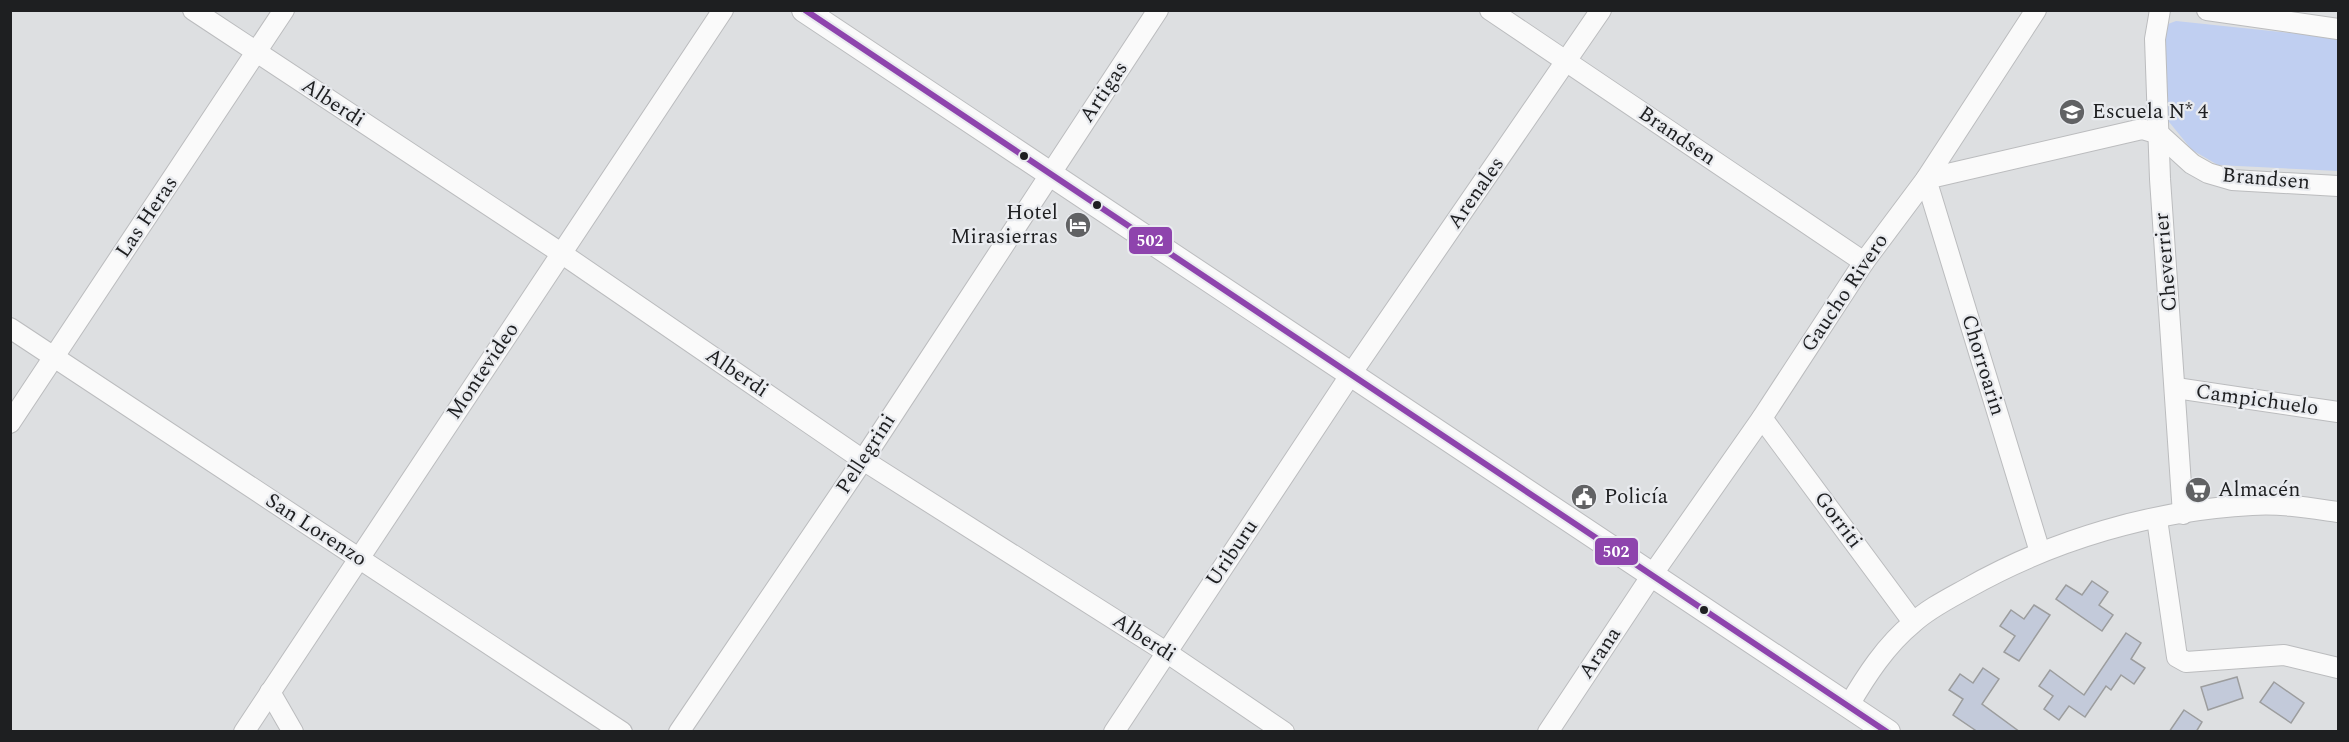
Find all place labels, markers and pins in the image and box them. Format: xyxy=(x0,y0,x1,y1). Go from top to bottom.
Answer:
place label: Escuela N* 4 xyxy=(2092,96,2209,128)
school or university icon: Escuela N* 4 xyxy=(2057,97,2087,127)
unlabelled marker xyxy=(1018,150,1030,162)
place label: Hotel Mirasierras xyxy=(950,197,1058,253)
unlabelled marker xyxy=(1091,199,1103,211)
hotel icon: Hotel Mirasierras xyxy=(1063,210,1093,240)
place label: Almacén xyxy=(2218,474,2300,506)
supermarket icon: Almacén xyxy=(2183,475,2213,505)
place label: Policía xyxy=(1604,481,1669,513)
public building icon: Policía xyxy=(1569,482,1599,512)
unlabelled marker xyxy=(1698,604,1710,616)

